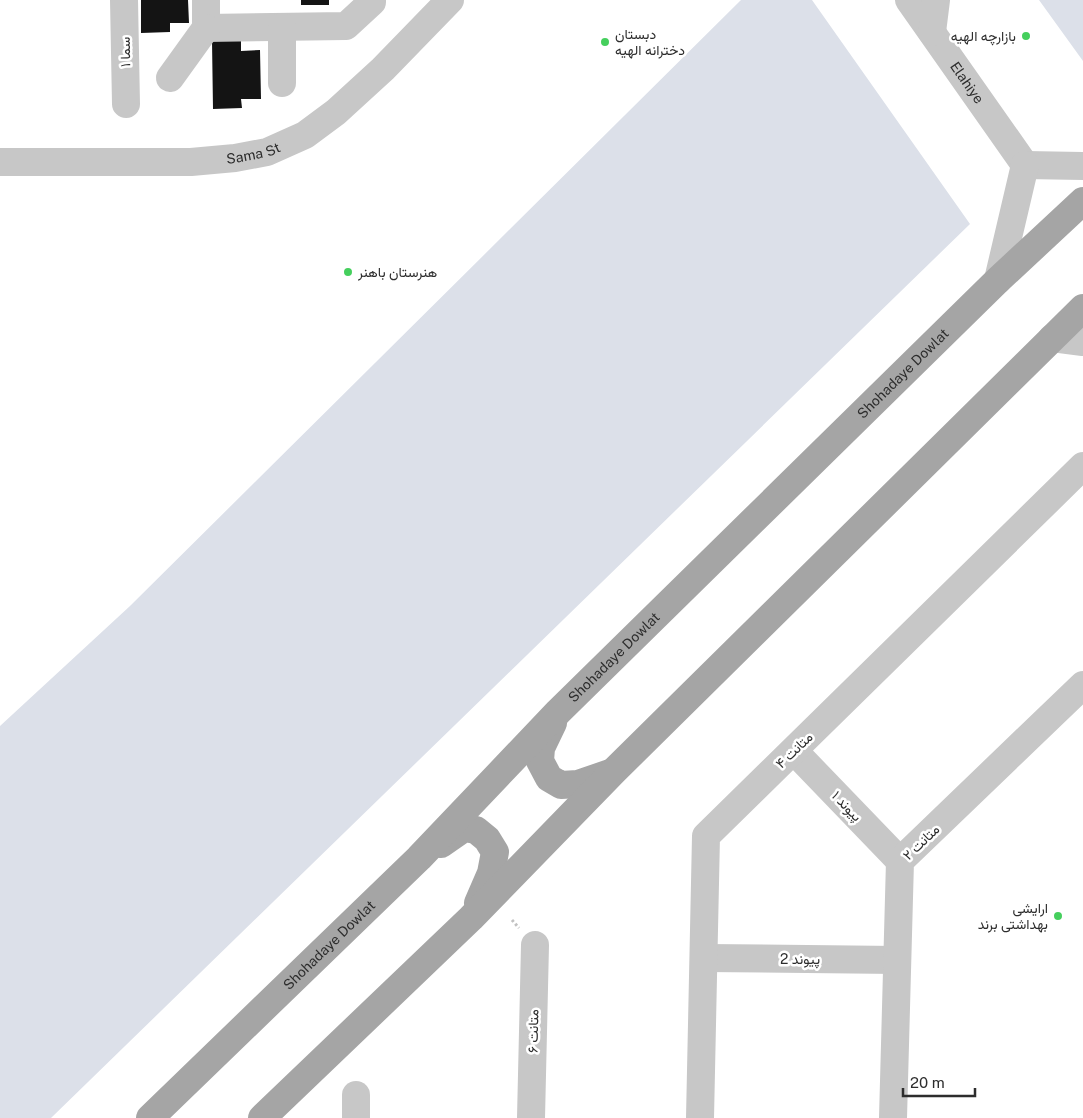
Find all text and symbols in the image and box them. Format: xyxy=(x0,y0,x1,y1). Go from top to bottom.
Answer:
place label: دبستان دخترانه الهیه xyxy=(615,26,685,59)
place label: بازارچه الهیه xyxy=(951,28,1016,46)
marker: بازارچه الهیه xyxy=(1020,30,1032,42)
marker: دبستان دخترانه الهیه xyxy=(599,36,611,48)
street label: سما ۱ xyxy=(117,37,133,67)
street label: Elahiye xyxy=(947,59,987,107)
street label: Sama St xyxy=(226,139,283,167)
place label: هنرستان باهنر xyxy=(357,264,438,281)
marker: هنرستان باهنر xyxy=(342,266,354,278)
street label: Shohadaye Dowlat xyxy=(854,325,952,422)
street label: Shohadaye Dowlat xyxy=(565,609,663,705)
street label: متانت ۴ xyxy=(772,729,816,771)
street label: پیوند ۱ xyxy=(827,788,865,826)
street label: متانت ۲ xyxy=(900,821,942,863)
street label: Shohadaye Dowlat xyxy=(280,897,378,993)
place label: ارایشی بهداشتی برند xyxy=(978,900,1048,933)
marker: ارایشی بهداشتی برند xyxy=(1052,910,1064,922)
street label: پیوند 2 xyxy=(780,951,820,969)
street label: متانت ۶ xyxy=(525,1009,541,1053)
scale bar xyxy=(903,1066,976,1098)
text: 20 m xyxy=(910,1074,945,1091)

